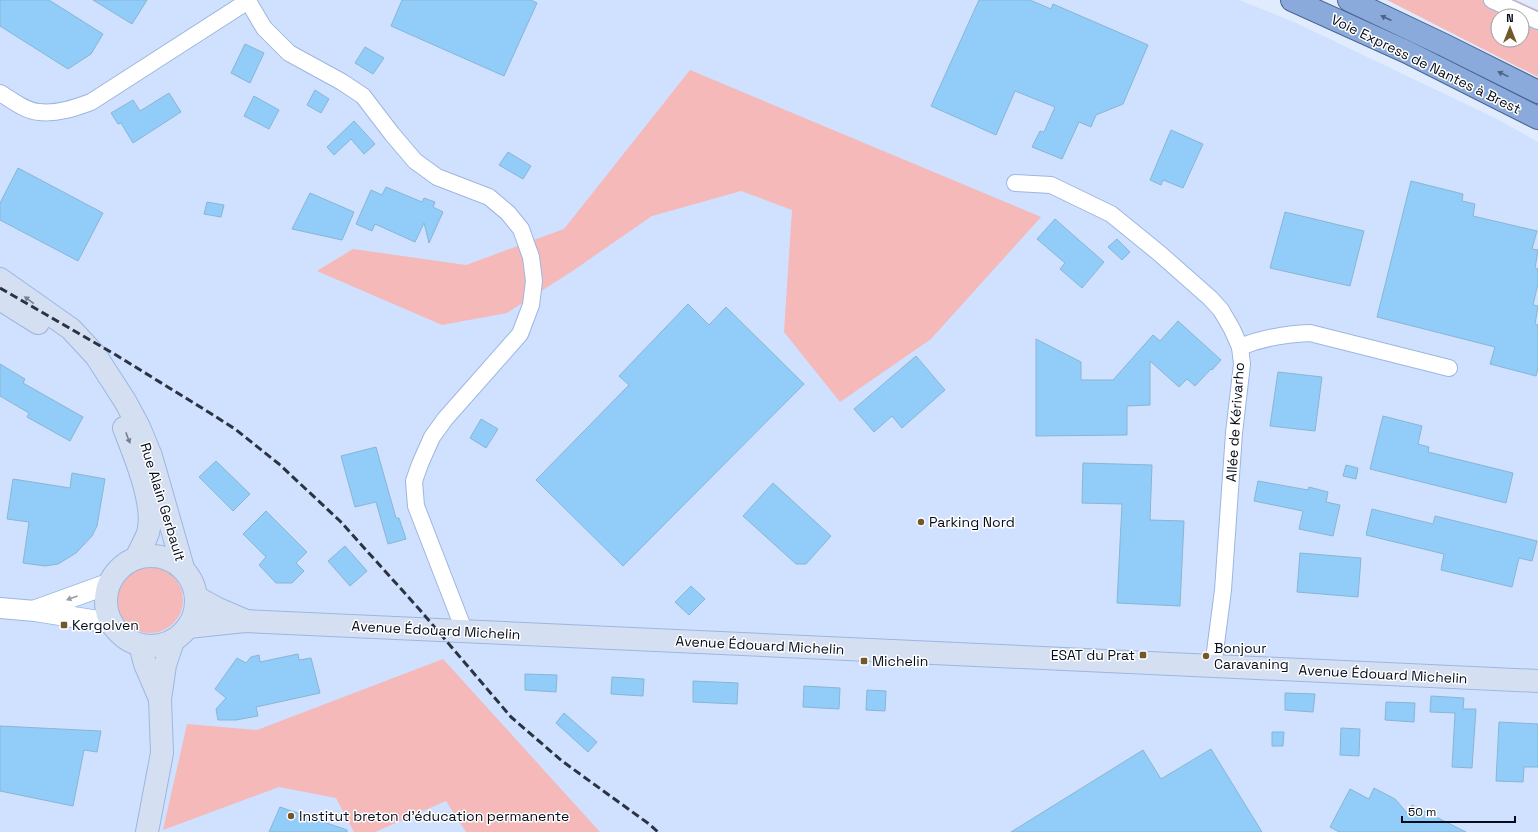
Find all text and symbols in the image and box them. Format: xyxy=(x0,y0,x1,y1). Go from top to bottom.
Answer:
north arrow xyxy=(1490,8,1530,48)
street label: Voie Express de Nantes à Brest xyxy=(1328,11,1524,117)
one-way arrow xyxy=(1381,15,1392,21)
one-way arrow xyxy=(1498,71,1509,77)
one-way arrow xyxy=(24,296,35,304)
street label: Allée de Kérivarho xyxy=(1222,362,1248,482)
one-way arrow xyxy=(125,433,131,444)
street label: Rue Alain Gerbault xyxy=(136,440,190,564)
place label: Parking Nord xyxy=(929,513,1015,531)
marker: Parking Nord xyxy=(916,517,926,527)
one-way arrow xyxy=(65,595,77,601)
place label: Kergolven xyxy=(72,616,139,634)
street label: Avenue Édouard Michelin xyxy=(351,617,521,643)
marker: Kergolven xyxy=(59,620,69,630)
street label: Avenue Édouard Michelin xyxy=(675,632,845,658)
place label: Bonjour Caravaning xyxy=(1214,639,1289,673)
place label: ESAT du Prat xyxy=(1051,646,1135,664)
marker: ESAT du Prat xyxy=(1138,650,1148,660)
marker: Bonjour Caravaning xyxy=(1201,651,1211,661)
place label: Michelin xyxy=(872,652,928,670)
marker: Michelin xyxy=(859,656,869,666)
street label: Avenue Édouard Michelin xyxy=(1298,661,1468,687)
scale bar xyxy=(1402,798,1515,824)
text: 50 m xyxy=(1408,804,1436,820)
place label: Institut breton d’éducation permanente xyxy=(299,807,569,825)
marker: Institut breton d’éducation permanente xyxy=(286,811,296,821)

